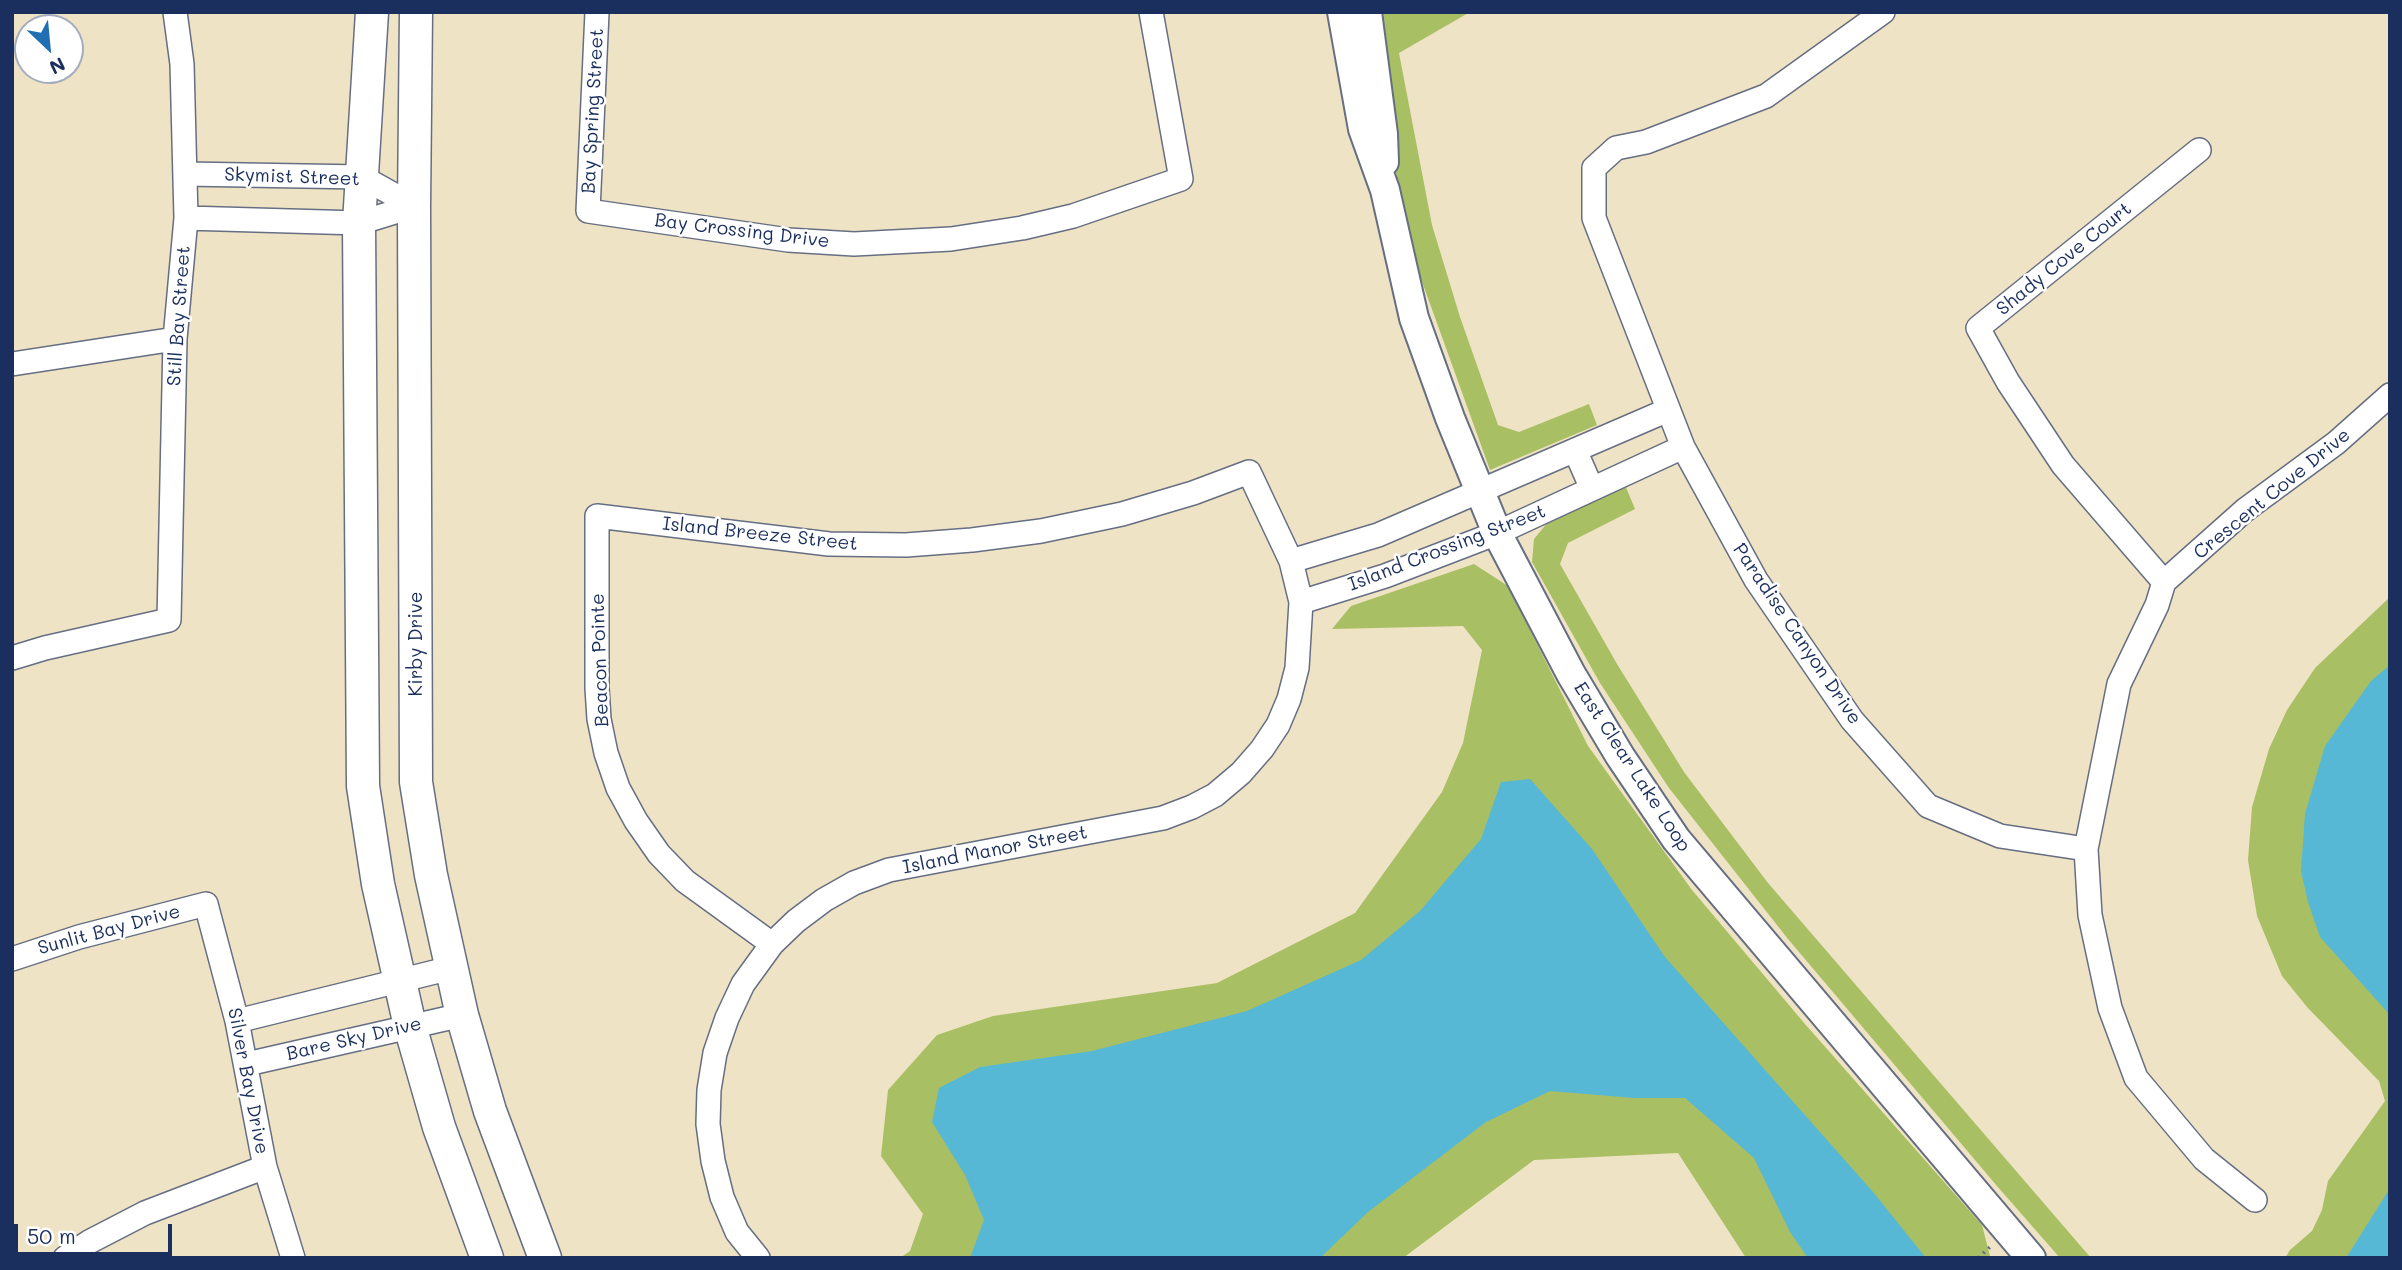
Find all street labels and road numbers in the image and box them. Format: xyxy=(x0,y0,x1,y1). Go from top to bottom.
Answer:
street label: Bay Spring Street xyxy=(577,28,609,194)
street label: Skymist Street xyxy=(224,163,360,191)
street label: Shady Cove Court xyxy=(1992,198,2136,320)
street label: Bay Crossing Drive xyxy=(653,209,831,253)
street label: Still Bay Street xyxy=(163,245,195,387)
street label: Crescent Cove Drive xyxy=(2189,424,2355,564)
street label: Island Crossing Street xyxy=(1345,500,1549,596)
street label: Island Breeze Street xyxy=(661,512,859,556)
street label: Paradise Canyon Drive xyxy=(1728,539,1866,729)
street label: Kirby Drive xyxy=(405,591,427,697)
street label: Beacon Pointe xyxy=(586,593,614,727)
street label: East Clear Lake Loop xyxy=(1569,678,1695,856)
street label: Island Manor Street xyxy=(901,821,1089,879)
street label: Sunlit Bay Drive xyxy=(35,900,183,960)
street label: Silver Bay Drive xyxy=(223,1006,273,1156)
street label: Bare Sky Drive xyxy=(284,1012,424,1066)

